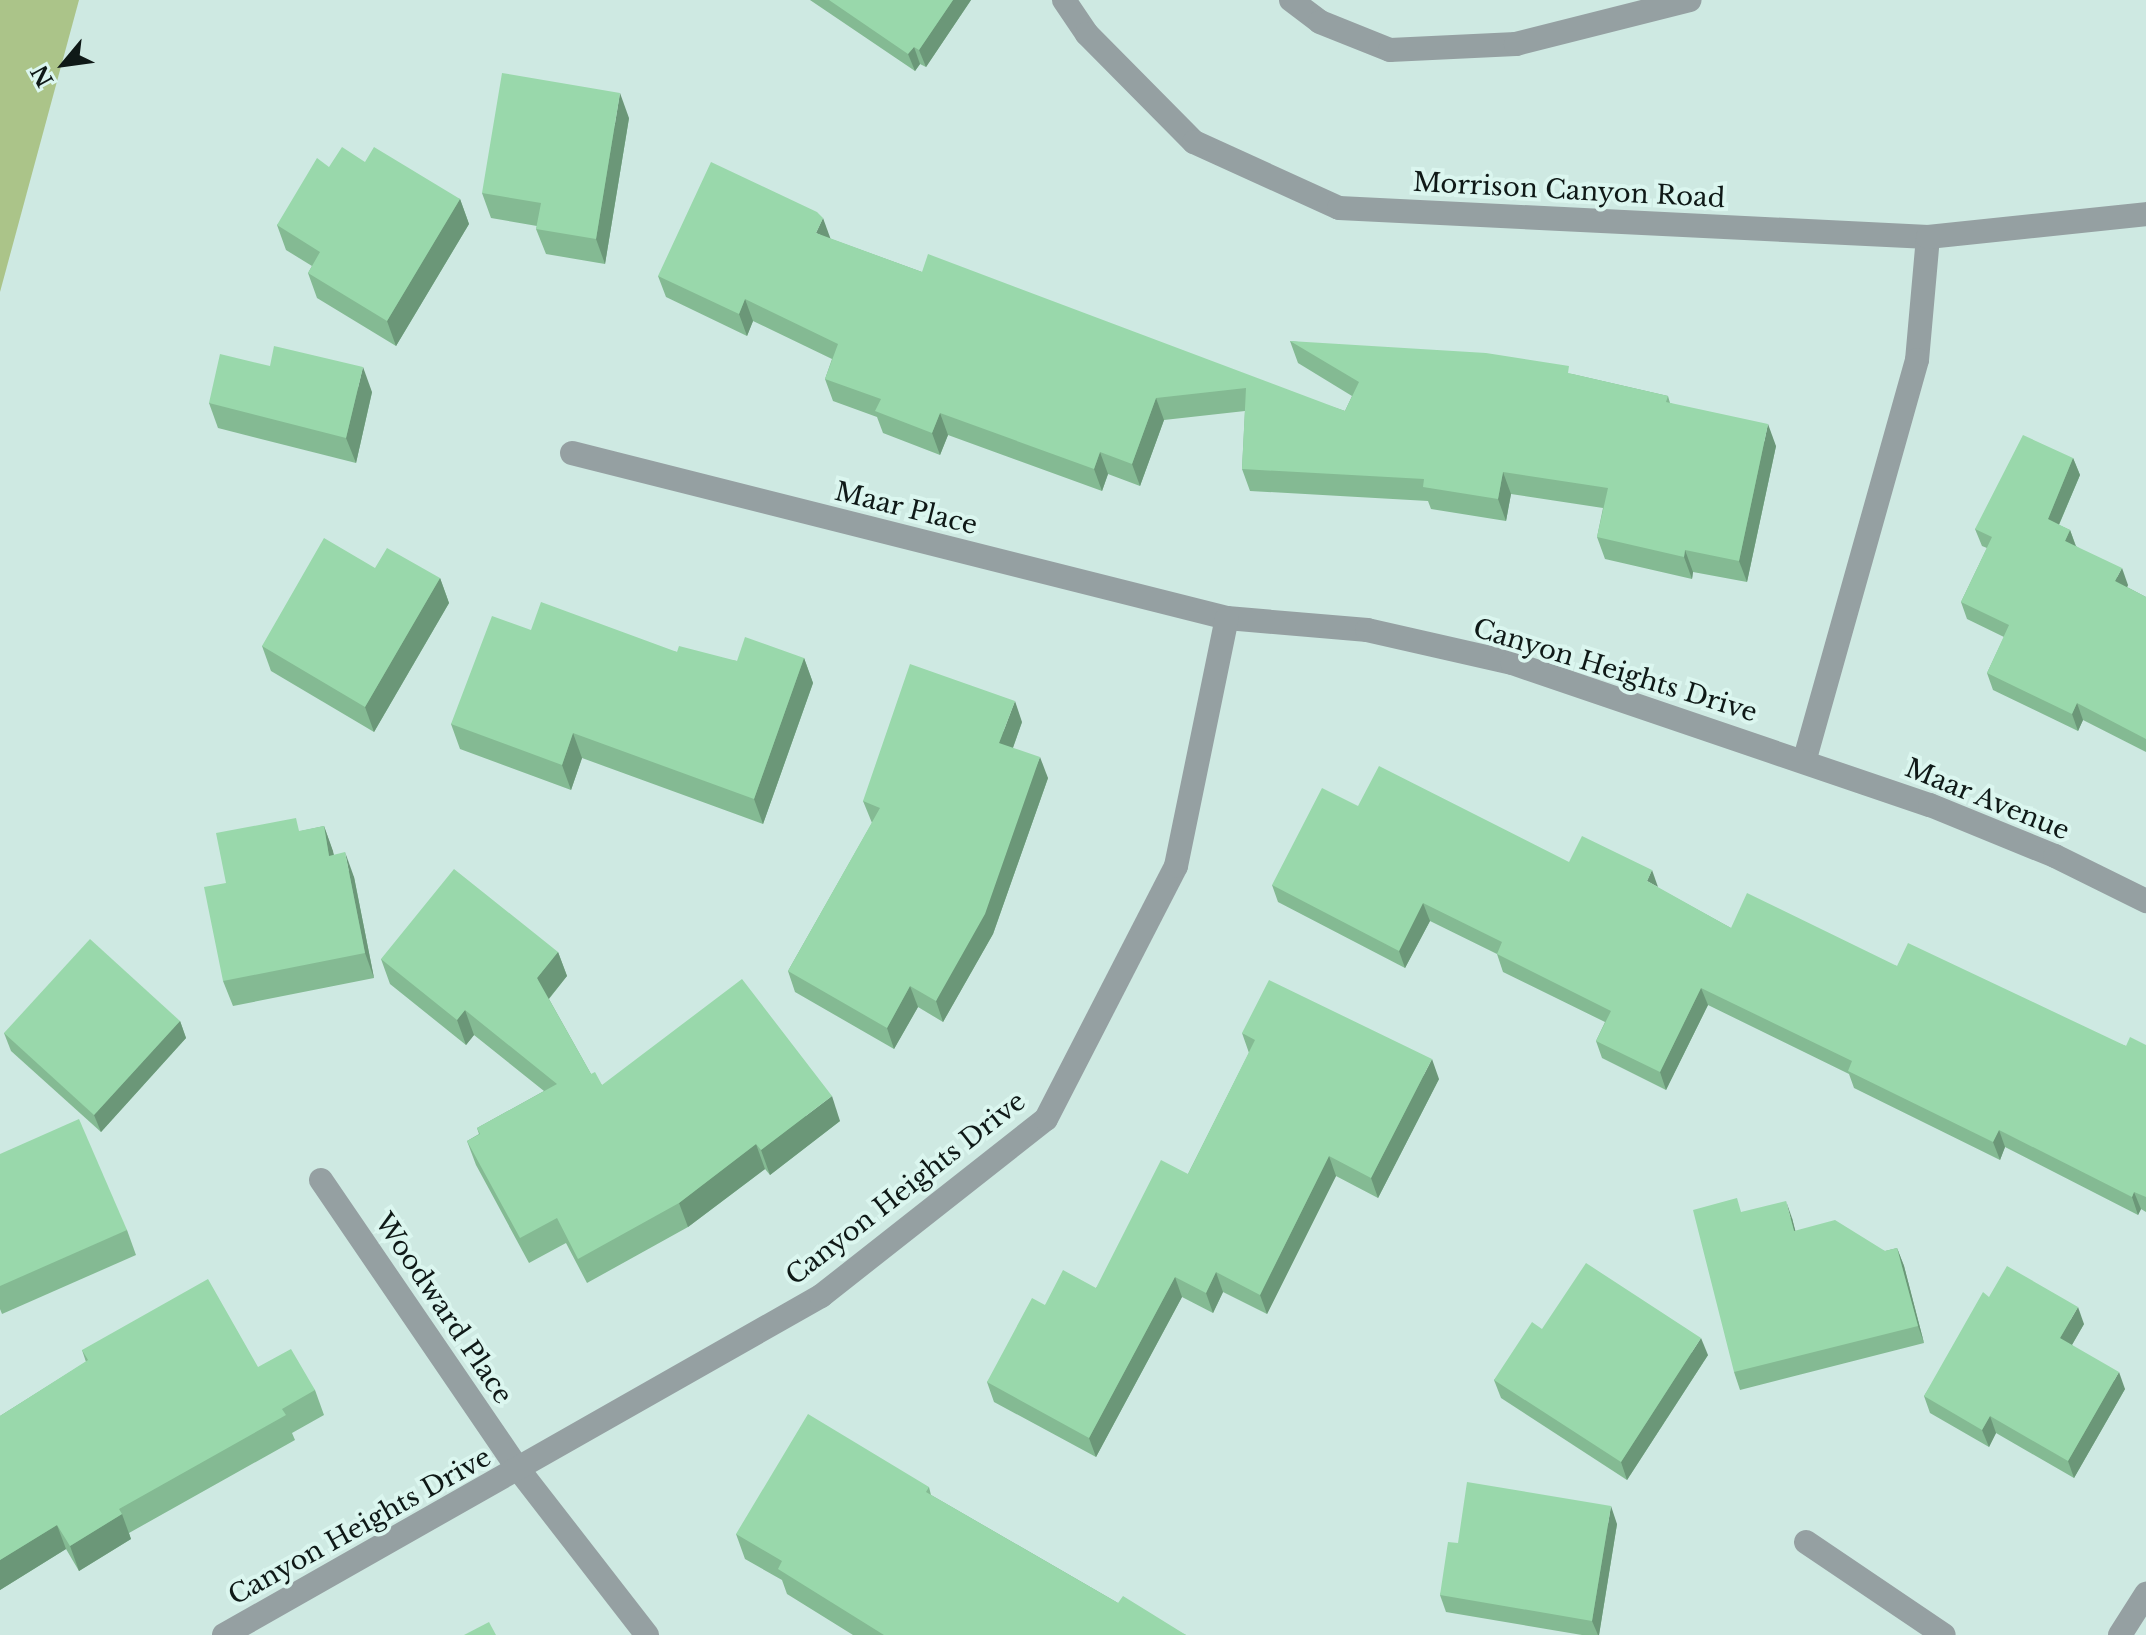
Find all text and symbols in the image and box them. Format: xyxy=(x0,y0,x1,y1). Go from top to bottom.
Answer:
north arrow xyxy=(24,24,104,104)
text: N xyxy=(26,60,59,91)
street label: Morrison Canyon Road xyxy=(1412,167,1726,215)
street label: Maar Place xyxy=(831,476,981,542)
street label: Canyon Heights Drive xyxy=(1469,613,1761,729)
street label: Maar Avenue xyxy=(1900,753,2074,847)
street label: Canyon Heights Drive xyxy=(780,1086,1032,1292)
street label: Woodward Place xyxy=(368,1208,518,1410)
street label: Canyon Heights Drive xyxy=(223,1442,497,1612)

